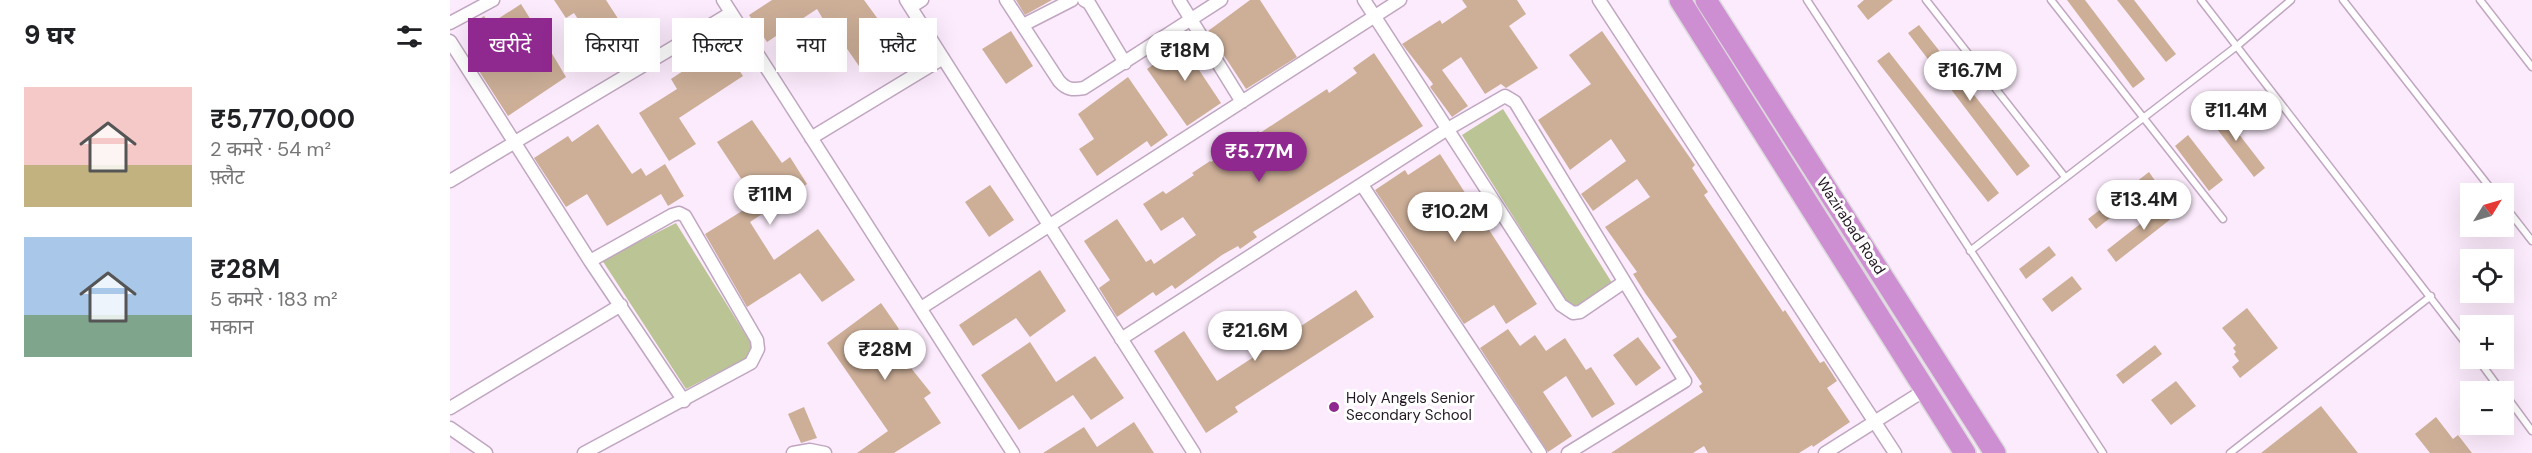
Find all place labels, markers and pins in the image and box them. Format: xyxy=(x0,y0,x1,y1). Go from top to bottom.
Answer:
pin: ₹18M xyxy=(1149,31,1221,82)
pin: ₹16.7M xyxy=(1921,51,2019,102)
pin: ₹11.4M xyxy=(2187,91,2285,142)
pin: ₹5.77M xyxy=(1210,132,1308,183)
pin: ₹11M xyxy=(734,175,806,226)
pin: ₹13.4M xyxy=(2095,180,2193,231)
pin: ₹10.2M xyxy=(1406,192,1504,243)
pin: ₹21.6M xyxy=(1206,311,1304,362)
pin: ₹28M xyxy=(849,330,921,381)
place label: Holy Angels Senior Secondary School xyxy=(1346,388,1475,425)
marker: Holy Angels Senior Secondary School xyxy=(1327,400,1341,414)

